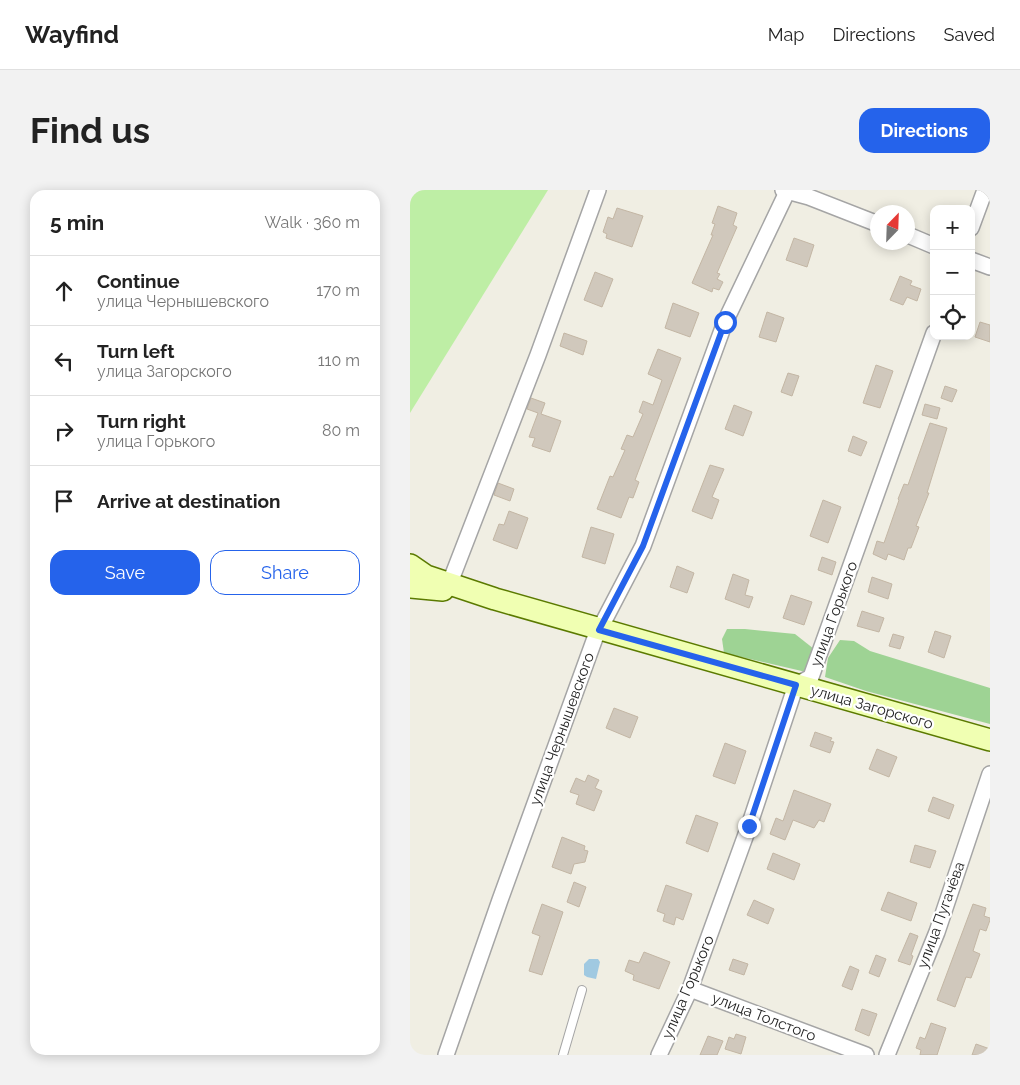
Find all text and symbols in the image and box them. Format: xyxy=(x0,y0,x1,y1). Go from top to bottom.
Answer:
text: Wayfind xyxy=(25,20,119,49)
text: Map xyxy=(768,24,804,45)
text: Directions xyxy=(832,24,916,45)
text: Saved xyxy=(944,24,995,45)
button: Directions xyxy=(859,108,990,153)
text: Find us xyxy=(30,110,150,151)
north arrow xyxy=(870,205,915,250)
map controls xyxy=(930,205,975,340)
button: + xyxy=(930,205,975,250)
text: 5 min xyxy=(50,210,104,235)
text: Walk · 360 m xyxy=(265,213,360,232)
button: − xyxy=(930,250,975,295)
text: Continue xyxy=(97,270,180,292)
icon: ahead xyxy=(50,277,78,305)
text: 170 m xyxy=(316,281,360,300)
text: улица Чернышевского xyxy=(97,292,269,311)
button: locate xyxy=(930,295,975,340)
route start xyxy=(714,311,737,334)
text: Turn left xyxy=(97,340,174,362)
icon: left xyxy=(50,347,78,375)
text: 110 m xyxy=(318,351,360,370)
text: улица Загорского xyxy=(97,362,232,381)
text: Turn right xyxy=(97,410,186,432)
icon: right xyxy=(50,417,78,445)
text: 80 m xyxy=(322,421,360,440)
text: улица Горького xyxy=(97,432,215,451)
icon: arrive xyxy=(50,487,78,515)
text: Arrive at destination xyxy=(97,490,281,512)
button: Save xyxy=(50,550,200,595)
button: Share xyxy=(210,550,360,595)
street label: улица Горького xyxy=(807,559,861,669)
street label: улица Чернышевского xyxy=(526,650,598,808)
street label: улица Загорского xyxy=(809,681,935,733)
route end xyxy=(738,815,761,838)
street label: улица Пугачёва xyxy=(913,859,969,971)
street label: улица Горького xyxy=(658,932,718,1042)
street label: улица Толстого xyxy=(709,989,819,1045)

